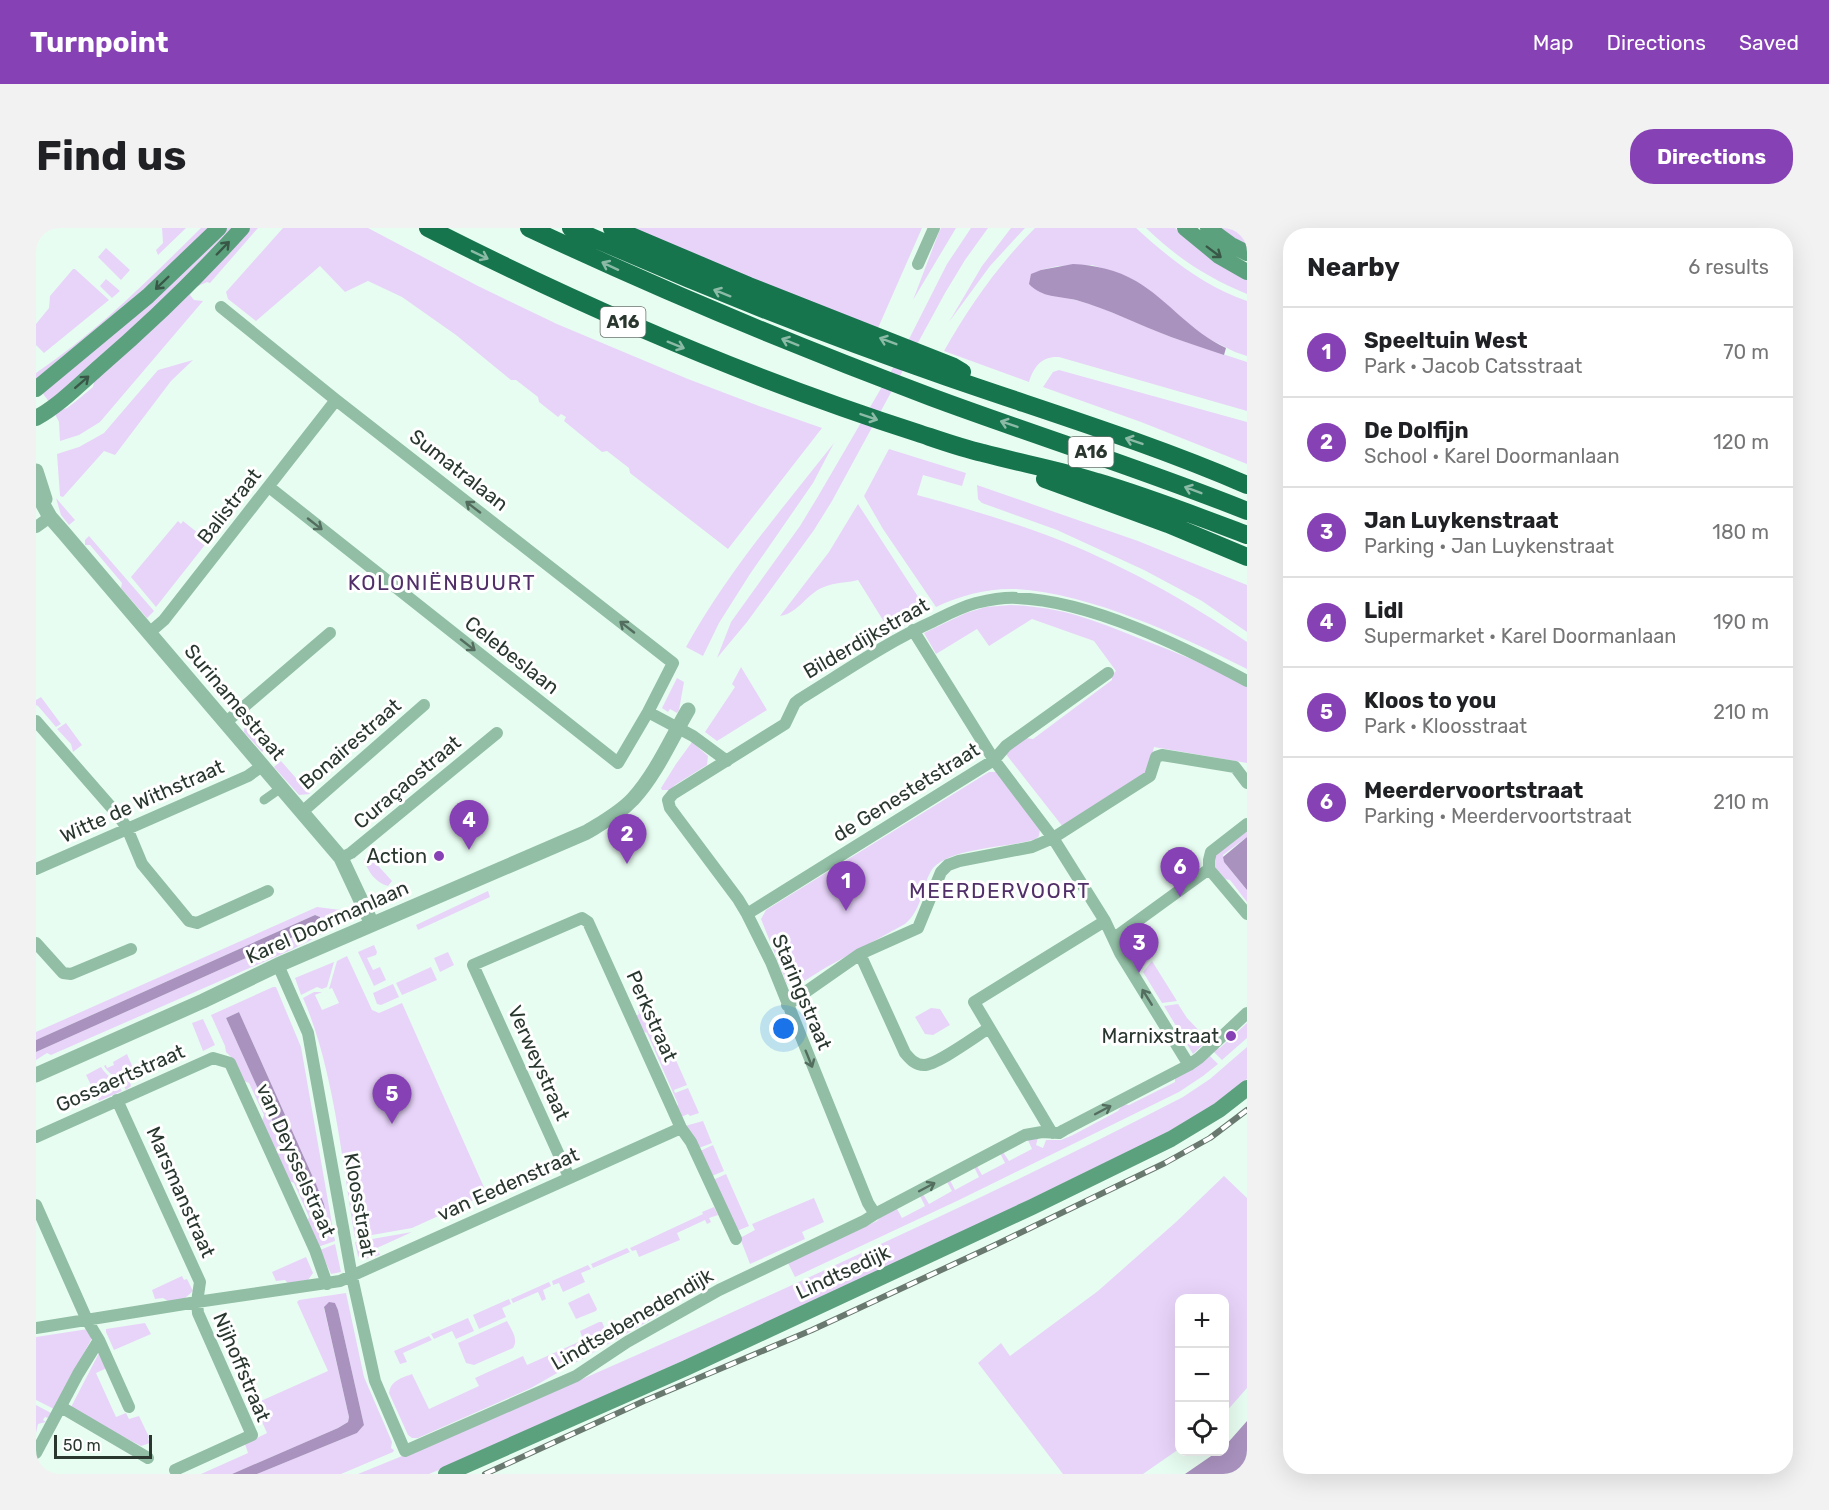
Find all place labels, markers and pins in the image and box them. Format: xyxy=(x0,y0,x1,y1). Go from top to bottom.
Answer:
pin: 4 xyxy=(450,800,488,850)
pin: 2 xyxy=(608,814,646,864)
place label: Action xyxy=(366,844,427,868)
pin: 6 xyxy=(1160,848,1200,897)
marker: Action xyxy=(432,849,446,863)
pin: 1 xyxy=(826,862,866,911)
pin: 3 xyxy=(1120,924,1158,973)
place label: Marnixstraat xyxy=(1102,1024,1219,1048)
marker: Marnixstraat xyxy=(1224,1029,1238,1043)
pin: 5 xyxy=(372,1074,412,1124)

